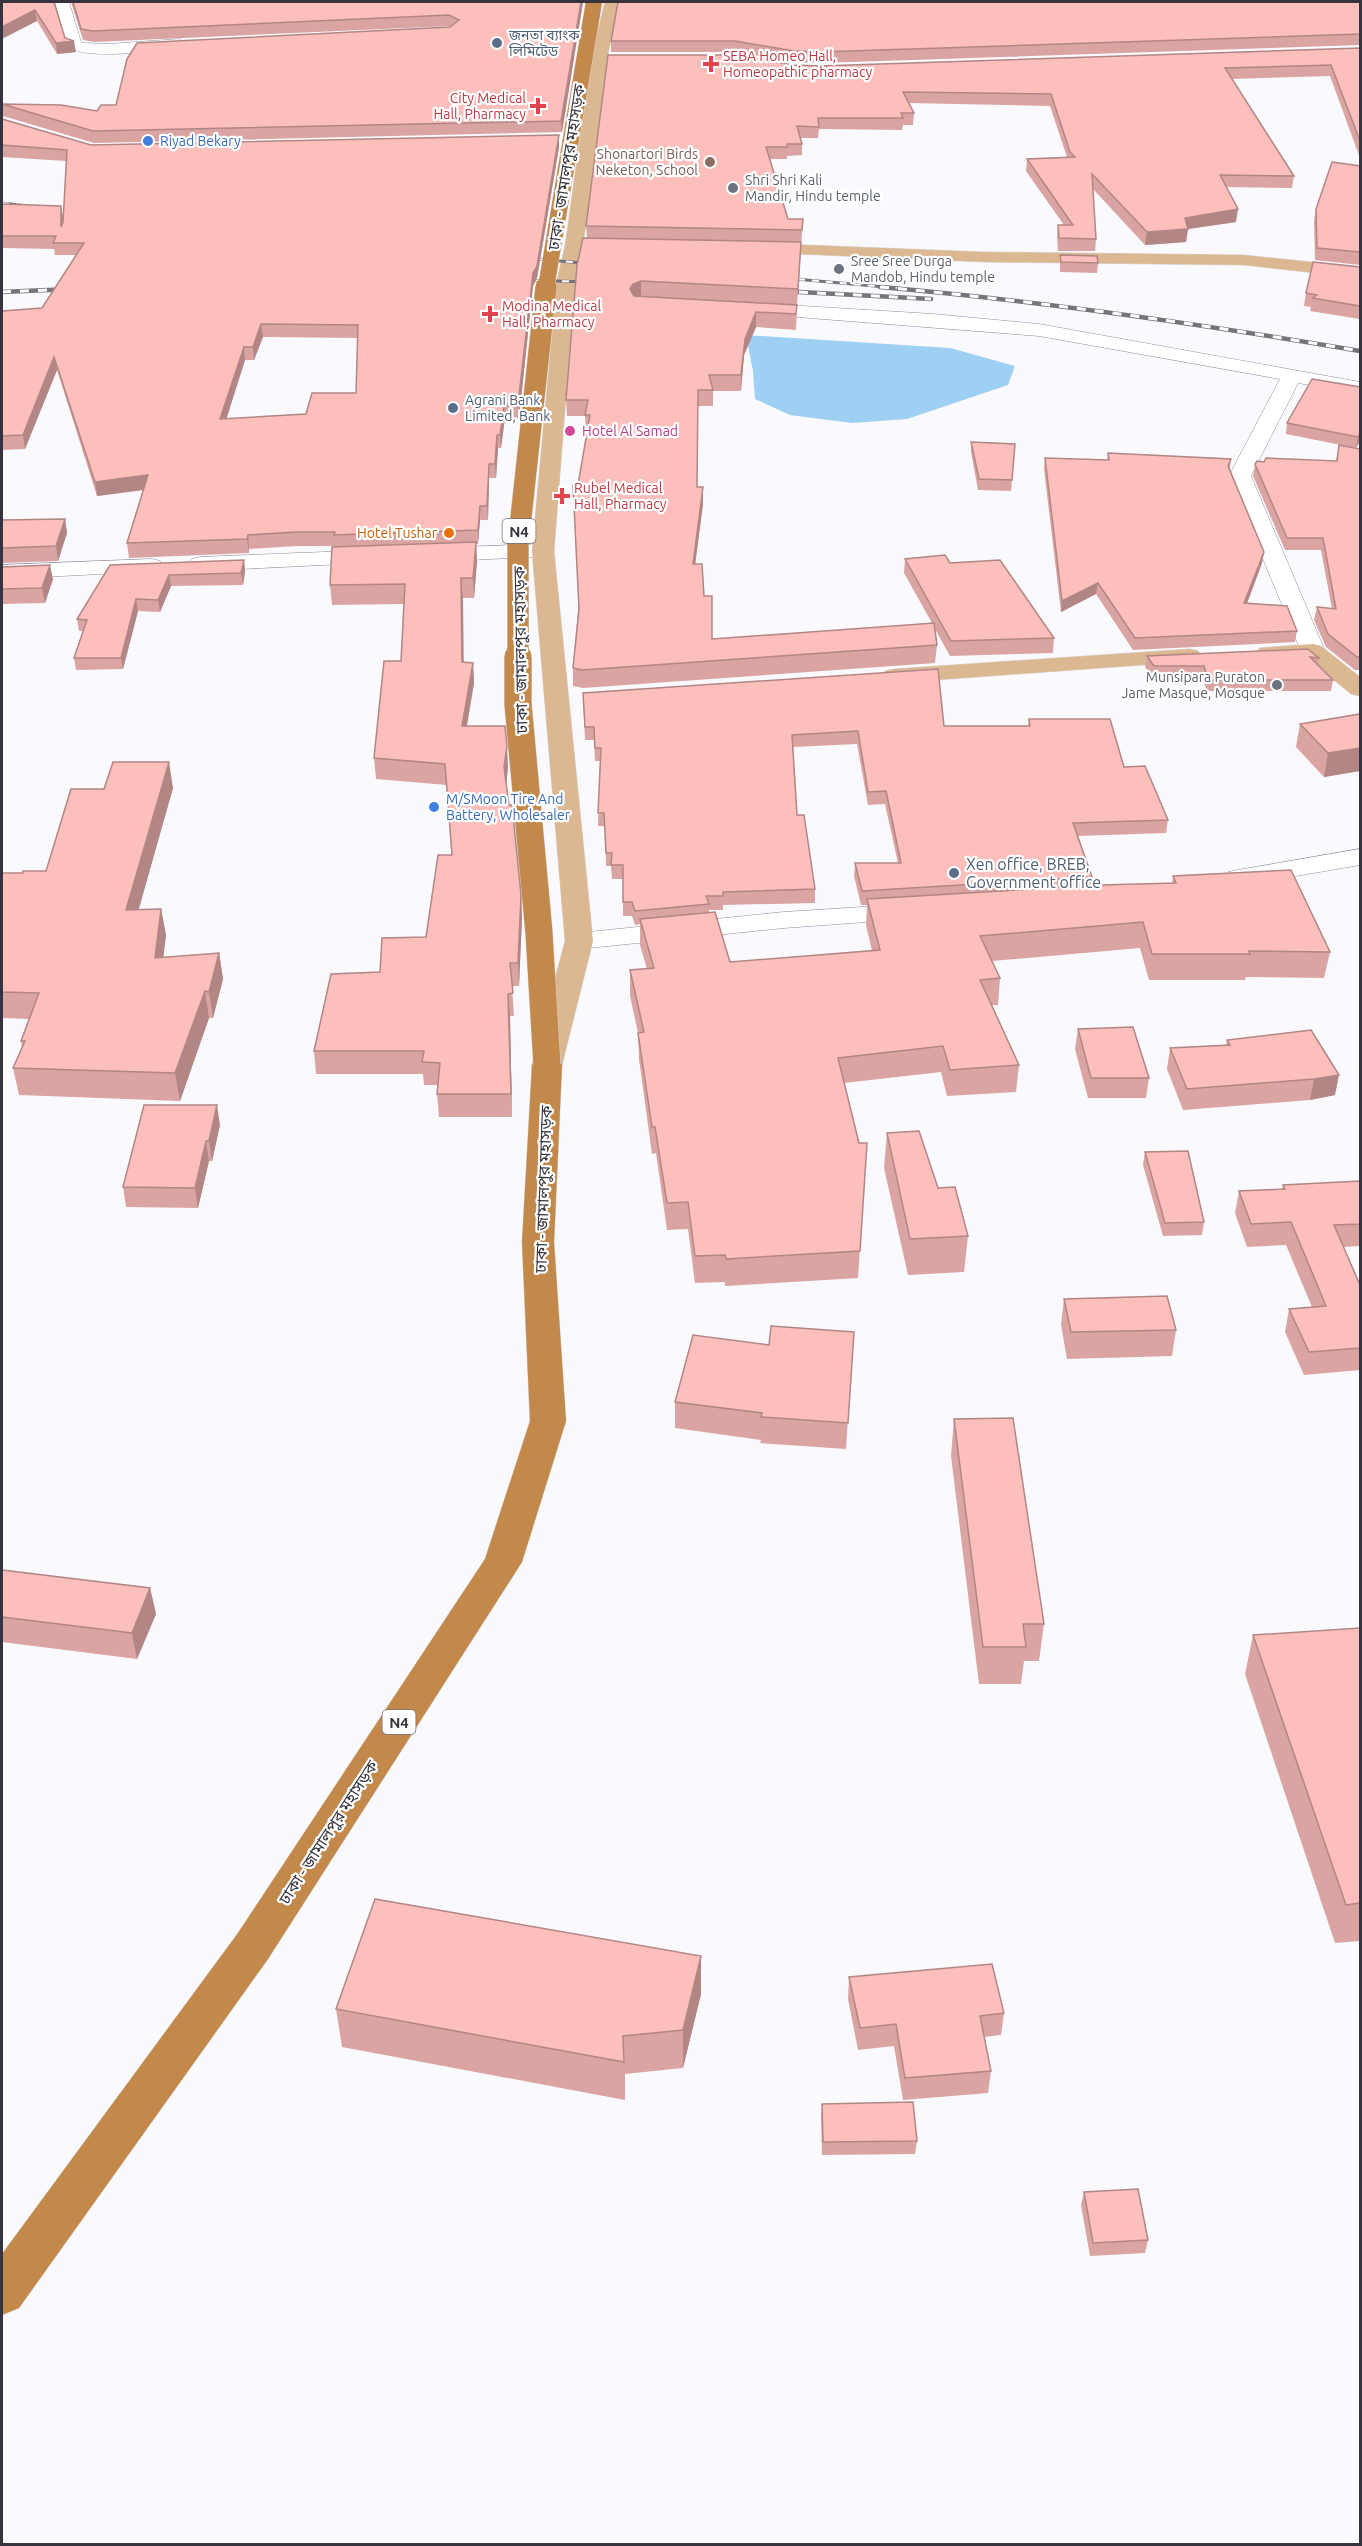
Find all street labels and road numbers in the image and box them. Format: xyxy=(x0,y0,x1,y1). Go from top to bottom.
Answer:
street label: ঢাকা - জামালপুর মহাসড়ক xyxy=(544,82,589,252)
road number: N4 xyxy=(502,519,536,543)
street label: ঢাকা - জামালপুর মহাসড়ক xyxy=(510,565,531,735)
street label: ঢাকা - জামালপুর মহাসড়ক xyxy=(531,1104,556,1274)
road number: N4 xyxy=(382,1710,416,1734)
street label: ঢাকা - জামালপুর মহাসড়ক xyxy=(274,1756,383,1909)

